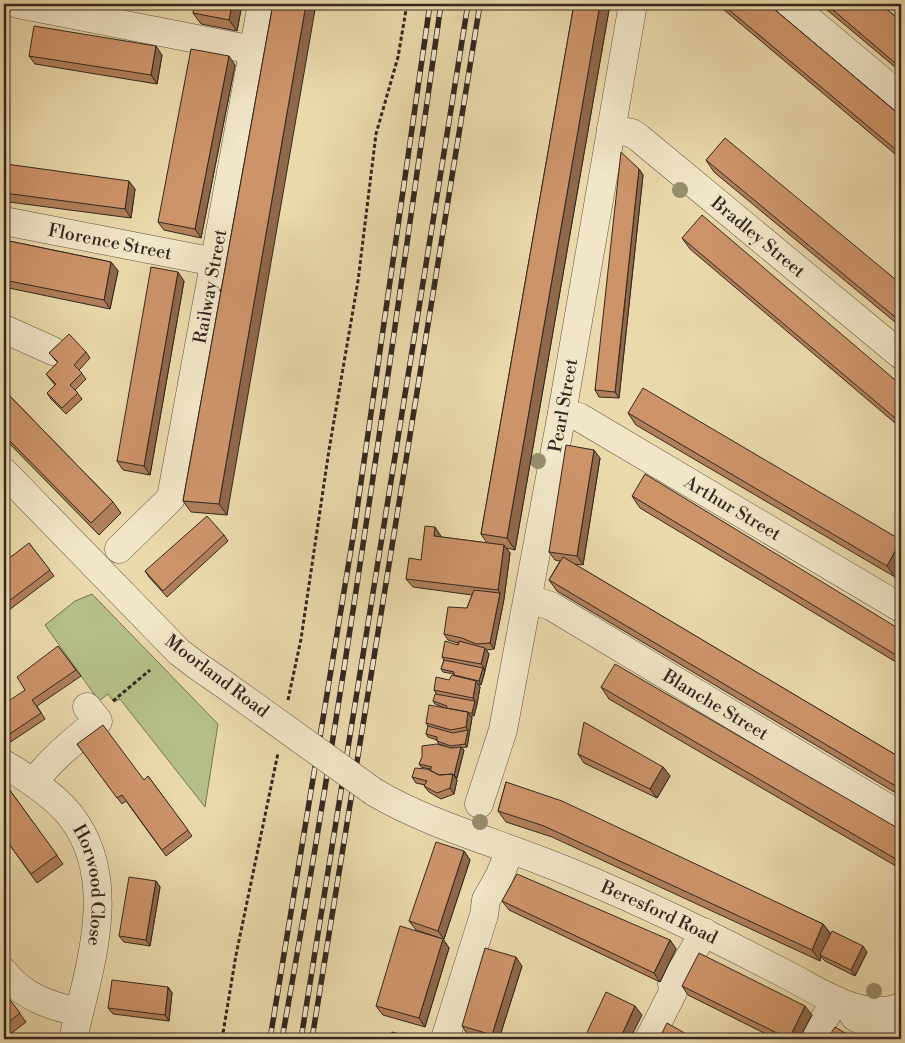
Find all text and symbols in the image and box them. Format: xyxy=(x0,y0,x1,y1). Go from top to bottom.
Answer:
street label: Bradley Street xyxy=(705,191,810,283)
street label: Florence Street xyxy=(46,219,174,265)
street label: Railway Street xyxy=(189,227,232,346)
street label: Pearl Street xyxy=(544,356,583,454)
street label: Arthur Street xyxy=(679,470,785,546)
street label: Moorland Road xyxy=(160,630,274,723)
street label: Blanche Street xyxy=(657,664,773,746)
street label: Horwood Close xyxy=(67,820,109,948)
street label: Beresford Road xyxy=(597,875,722,950)

